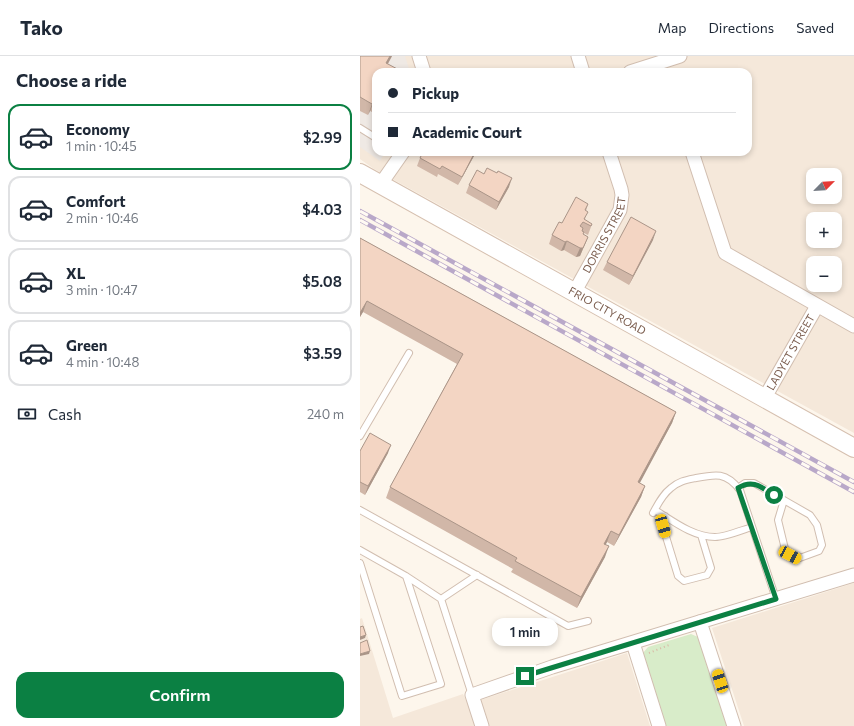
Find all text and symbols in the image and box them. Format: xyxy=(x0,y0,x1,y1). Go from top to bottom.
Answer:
text: Tako xyxy=(20,16,63,39)
text: Map xyxy=(658,19,687,36)
text: Directions xyxy=(709,19,774,36)
text: Saved xyxy=(796,19,834,36)
text: Choose a ride xyxy=(16,69,127,91)
text: Pickup xyxy=(412,84,459,102)
icon: car xyxy=(18,119,54,155)
text: Economy xyxy=(66,120,130,138)
text: Academic Court xyxy=(412,123,522,141)
text: $2.99 xyxy=(303,128,342,146)
text: 1 min · 10:45 xyxy=(66,138,137,154)
north arrow xyxy=(806,168,842,204)
map controls xyxy=(806,168,842,292)
icon: car xyxy=(18,191,54,227)
text: Comfort xyxy=(66,192,126,210)
street label: DORRIS STREET xyxy=(579,196,628,275)
text: $4.03 xyxy=(302,200,342,218)
text: 2 min · 10:46 xyxy=(66,210,139,226)
button: + xyxy=(806,212,842,248)
button: − xyxy=(806,256,842,292)
icon: car xyxy=(18,263,54,299)
text: XL xyxy=(66,264,85,282)
text: $5.08 xyxy=(302,272,342,290)
text: 3 min · 10:47 xyxy=(66,282,138,298)
street label: FRIO CITY ROAD xyxy=(567,284,648,337)
street label: LADYET STREET xyxy=(764,312,817,392)
icon: car xyxy=(18,335,54,371)
text: Green xyxy=(66,336,107,354)
text: $3.59 xyxy=(303,344,342,362)
text: 4 min · 10:48 xyxy=(66,354,139,370)
icon: cash xyxy=(16,403,38,425)
text: Cash xyxy=(48,405,82,423)
text: 240 m xyxy=(307,406,344,422)
route start xyxy=(765,486,783,504)
car xyxy=(654,513,672,539)
car xyxy=(777,544,803,566)
callout: 1 min xyxy=(492,618,558,646)
text: 1 min xyxy=(510,624,540,640)
route end xyxy=(516,667,534,685)
car xyxy=(711,668,729,694)
button: Confirm xyxy=(16,672,344,718)

